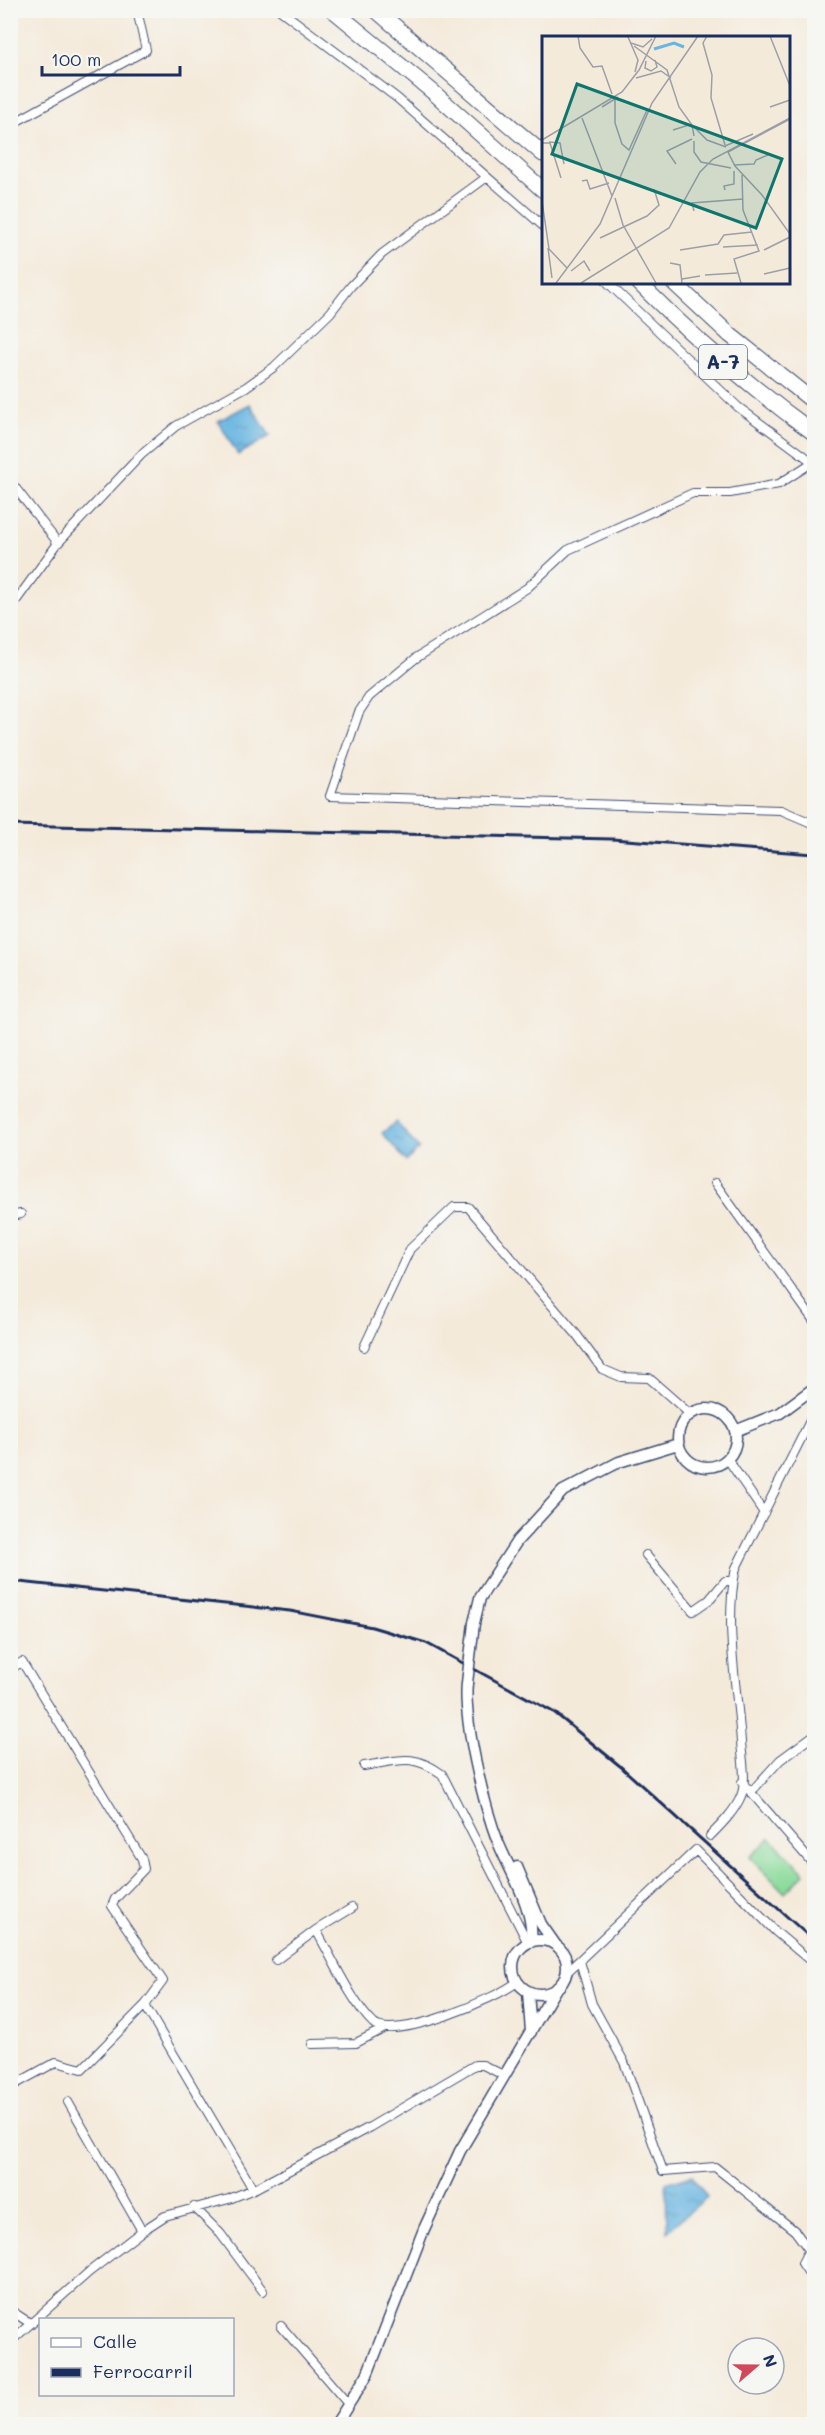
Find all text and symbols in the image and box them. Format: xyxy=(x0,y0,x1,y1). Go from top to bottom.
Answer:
inset map xyxy=(542,36,789,284)
scale bar xyxy=(42,39,180,77)
text: 100 m xyxy=(51,47,101,71)
road number: A-7 xyxy=(699,345,747,379)
legend xyxy=(39,2318,234,2396)
text: Calle xyxy=(93,2329,137,2353)
north arrow xyxy=(726,2336,786,2396)
text: N xyxy=(759,2351,783,2370)
text: Ferrocarril xyxy=(93,2359,193,2383)

